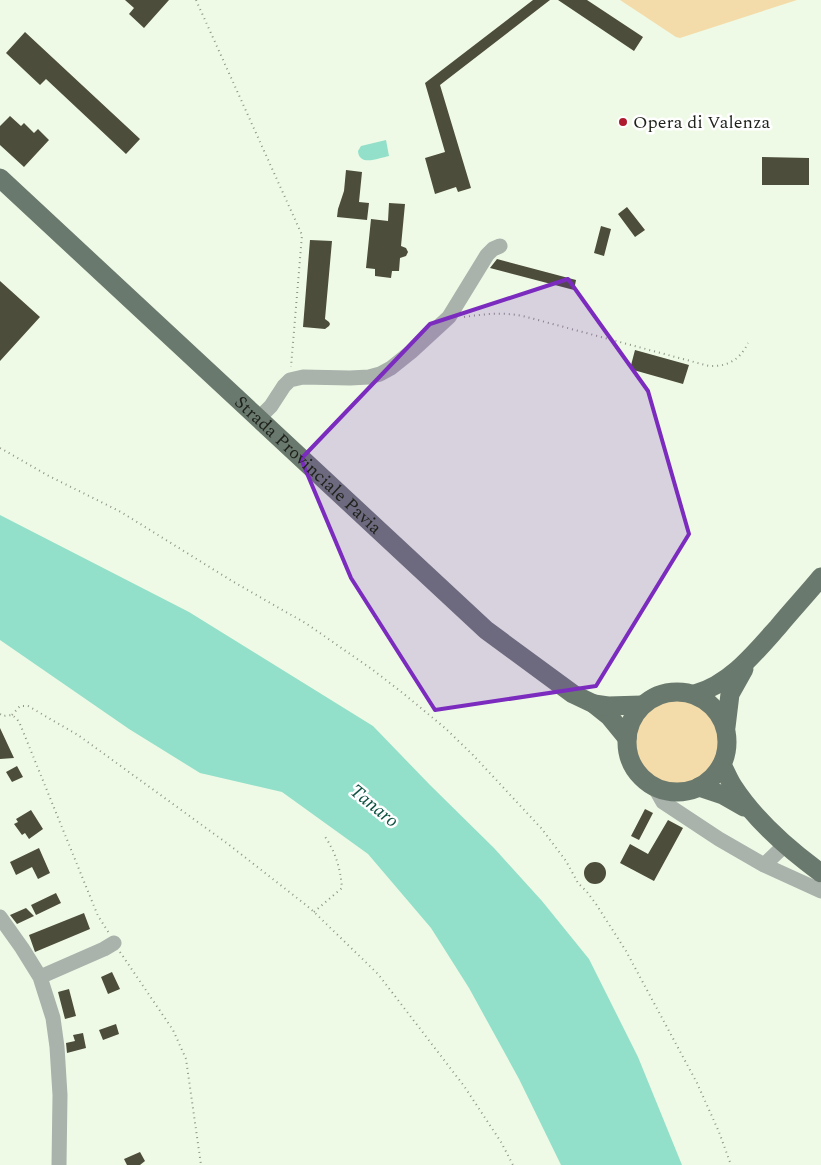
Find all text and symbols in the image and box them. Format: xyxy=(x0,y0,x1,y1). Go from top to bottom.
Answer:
place label: Opera di Valenza xyxy=(633,109,771,136)
marker: Opera di Valenza xyxy=(617,116,629,128)
street label: Strada Provinciale Pavia xyxy=(228,389,388,541)
water label: Tanaro xyxy=(343,777,405,835)

